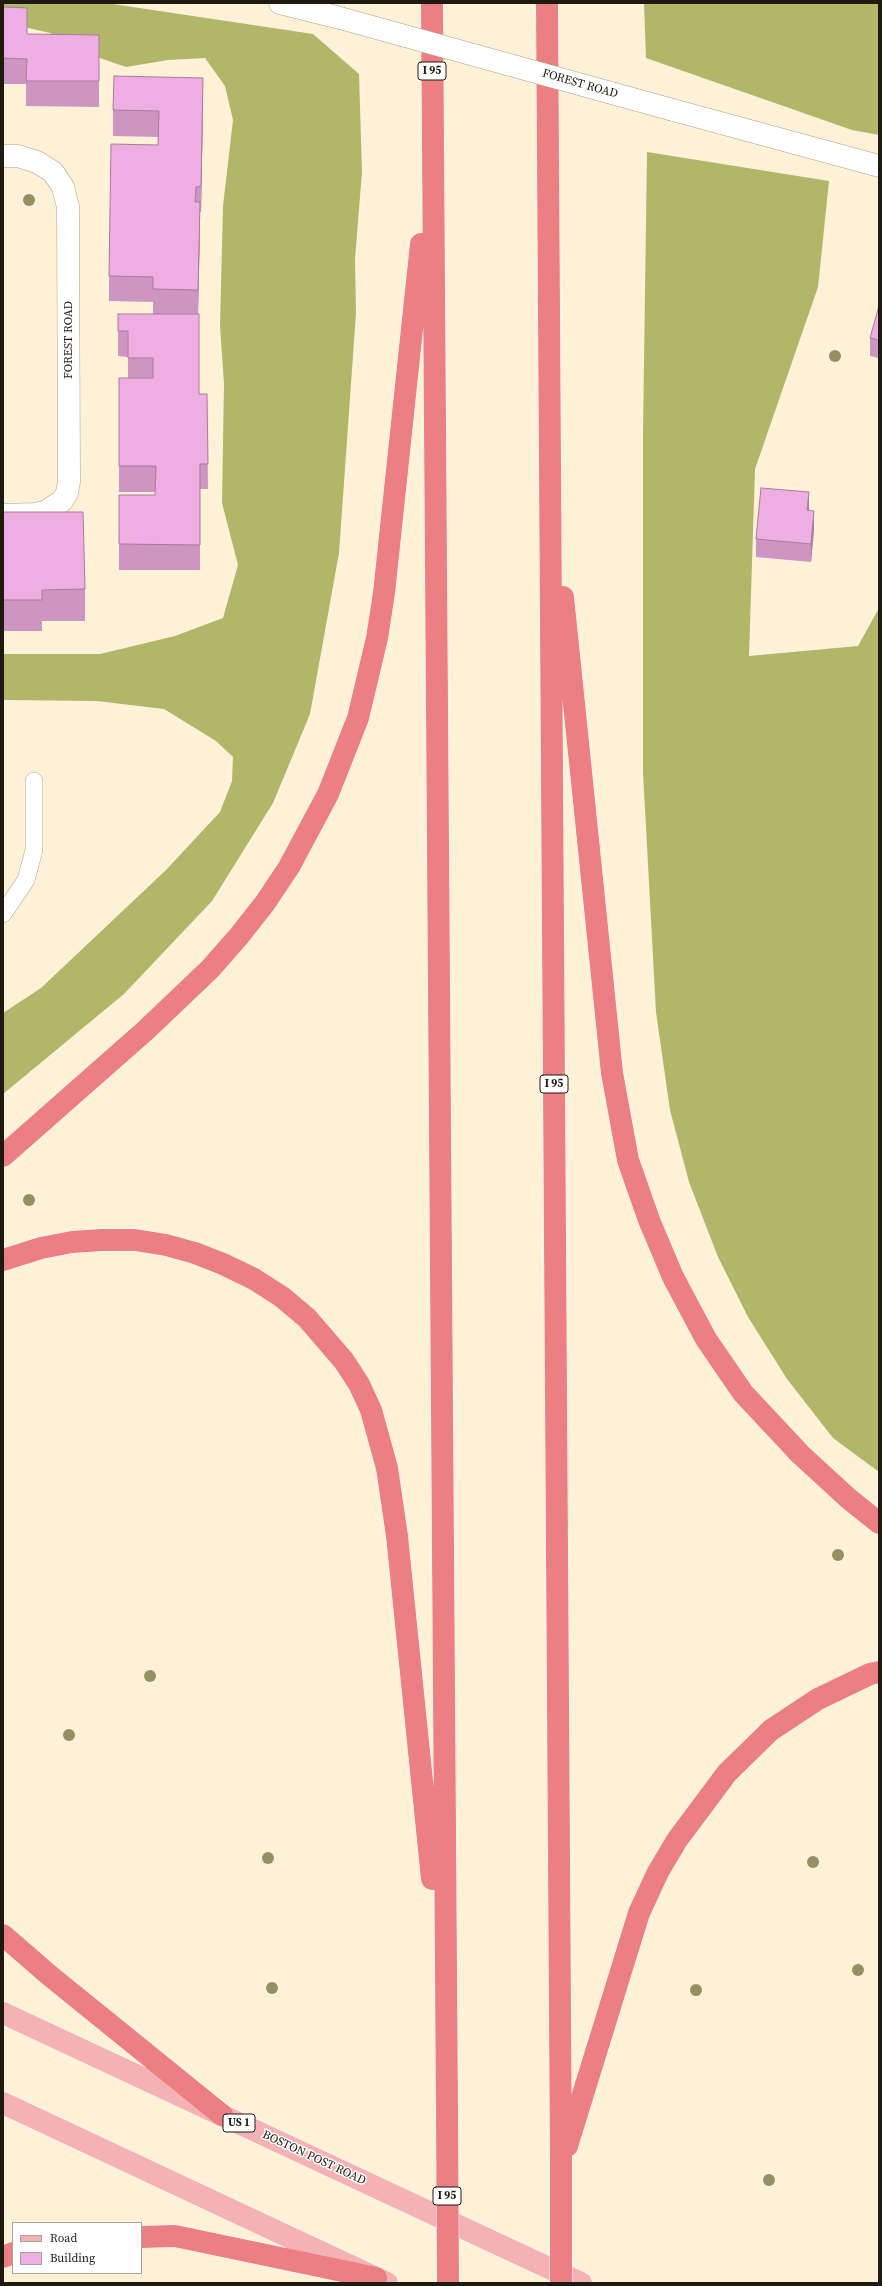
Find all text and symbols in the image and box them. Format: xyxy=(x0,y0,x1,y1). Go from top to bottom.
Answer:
road number: I 95 xyxy=(418,62,446,80)
street label: FOREST ROAD xyxy=(540,66,620,102)
street label: FOREST ROAD xyxy=(62,301,76,379)
road number: I 95 xyxy=(540,1075,568,1093)
road number: US 1 xyxy=(223,2114,255,2132)
street label: BOSTON POST ROAD xyxy=(260,2128,368,2188)
road number: I 95 xyxy=(433,2187,461,2205)
legend xyxy=(12,2222,142,2274)
text: Road xyxy=(50,2230,77,2246)
text: Building xyxy=(50,2250,95,2266)

